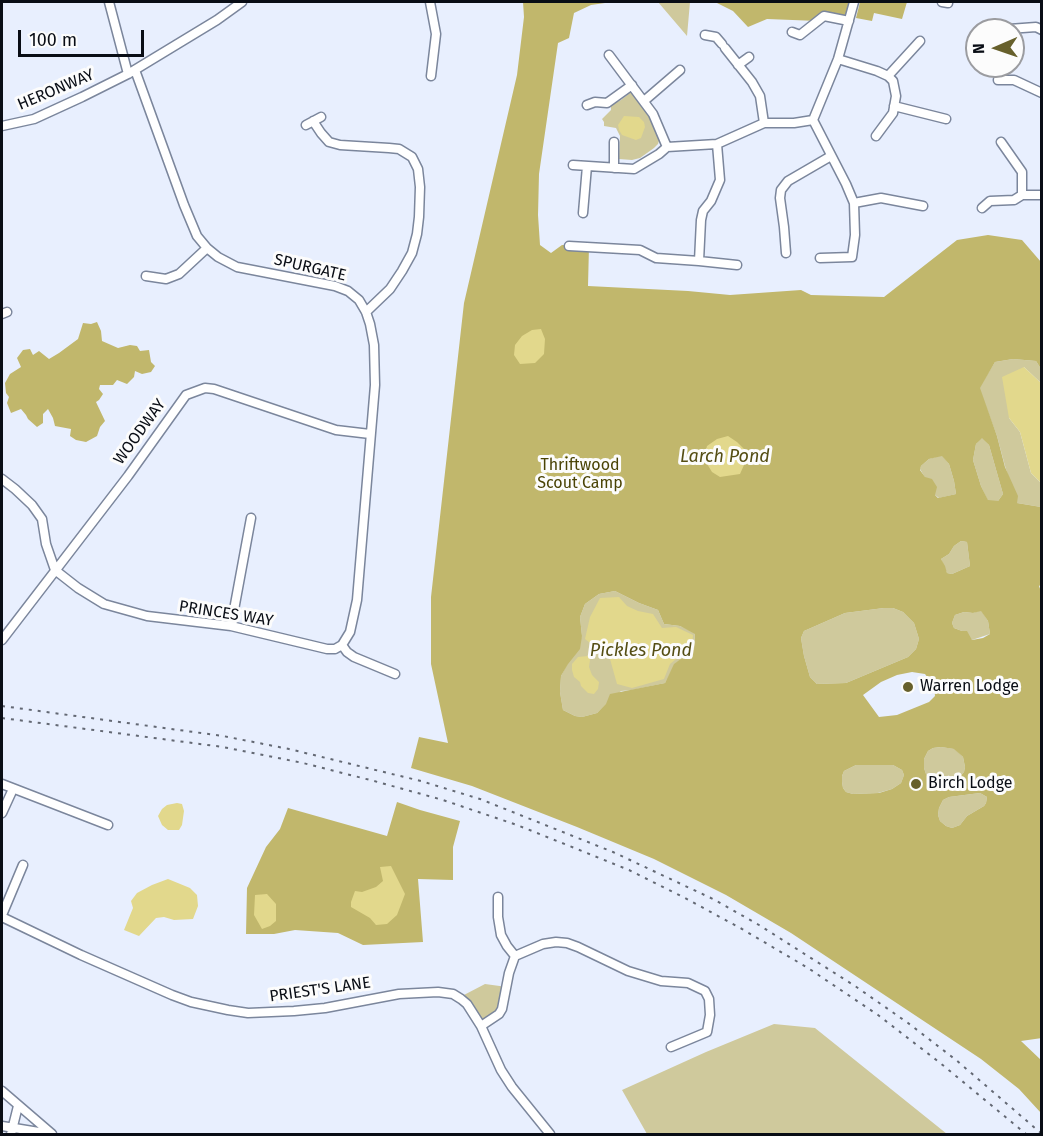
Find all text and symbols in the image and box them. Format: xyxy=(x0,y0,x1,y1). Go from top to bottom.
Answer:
scale bar xyxy=(21,18,147,56)
north arrow xyxy=(965,18,1025,78)
text: 100 m xyxy=(29,29,77,51)
text: N xyxy=(969,43,988,54)
street label: HERONWAY xyxy=(15,65,97,115)
street label: SPURGATE xyxy=(272,250,348,286)
street label: WOODWAY xyxy=(110,396,170,468)
water label: Larch Pond xyxy=(680,446,770,468)
park label: Thriftwood Scout Camp xyxy=(537,456,623,494)
street label: PRINCES WAY xyxy=(177,597,275,631)
water label: Pickles Pond xyxy=(590,640,692,662)
place label: Warren Lodge xyxy=(920,677,1019,697)
marker: Warren Lodge xyxy=(901,680,915,694)
place label: Birch Lodge xyxy=(928,774,1012,794)
marker: Birch Lodge xyxy=(909,777,923,791)
street label: PRIEST'S LANE xyxy=(268,973,372,1007)

